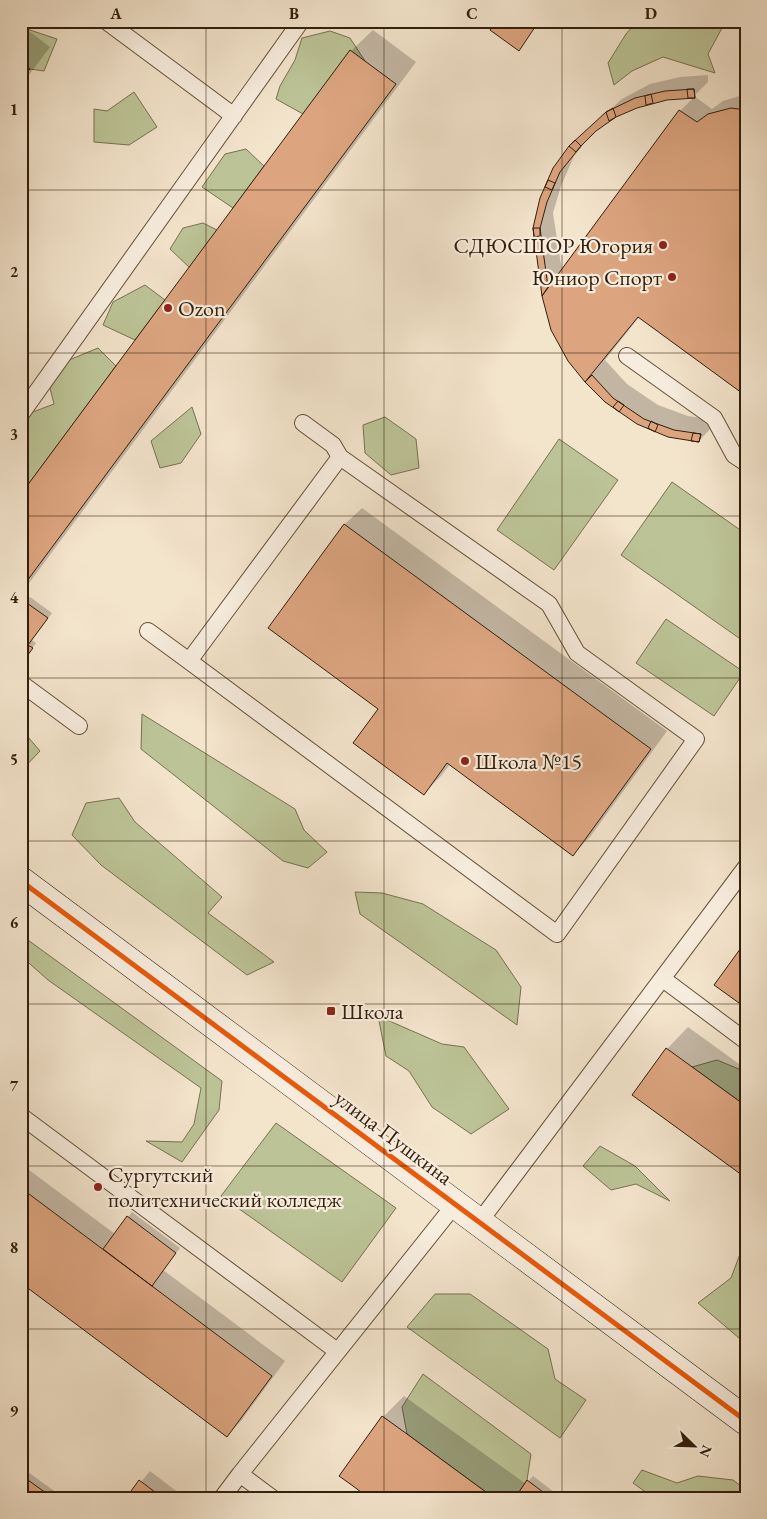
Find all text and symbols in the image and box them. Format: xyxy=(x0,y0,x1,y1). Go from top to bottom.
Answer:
text: A xyxy=(109,3,122,24)
text: B xyxy=(289,3,299,24)
text: C xyxy=(466,3,478,24)
text: D xyxy=(645,3,657,24)
text: 1 xyxy=(10,99,18,120)
place label: СДЮСШОР Югория xyxy=(453,231,653,260)
marker: СДЮСШОР Югория xyxy=(657,239,669,251)
text: 2 xyxy=(10,261,19,282)
place label: Юниор Спорт xyxy=(532,263,662,292)
marker: Юниор Спорт xyxy=(666,271,678,283)
place label: Ozon xyxy=(178,294,226,323)
marker: Ozon xyxy=(162,302,174,314)
text: 3 xyxy=(10,424,18,445)
text: 4 xyxy=(10,587,19,608)
place label: Школа №15 xyxy=(475,747,582,776)
text: 5 xyxy=(10,749,18,770)
marker: Школа №15 xyxy=(459,755,471,767)
text: 6 xyxy=(10,912,19,933)
place label: Школа xyxy=(341,997,404,1026)
marker: Школа xyxy=(325,1005,337,1017)
text: 7 xyxy=(10,1075,19,1096)
street label: улица Пушкина xyxy=(329,1083,459,1192)
place label: Сургутский политехнический колледж xyxy=(108,1160,343,1214)
marker: Сургутский политехнический колледж xyxy=(92,1181,104,1193)
text: 8 xyxy=(10,1237,18,1258)
text: 9 xyxy=(10,1400,19,1421)
north arrow xyxy=(670,1422,720,1472)
text: N xyxy=(695,1442,716,1460)

